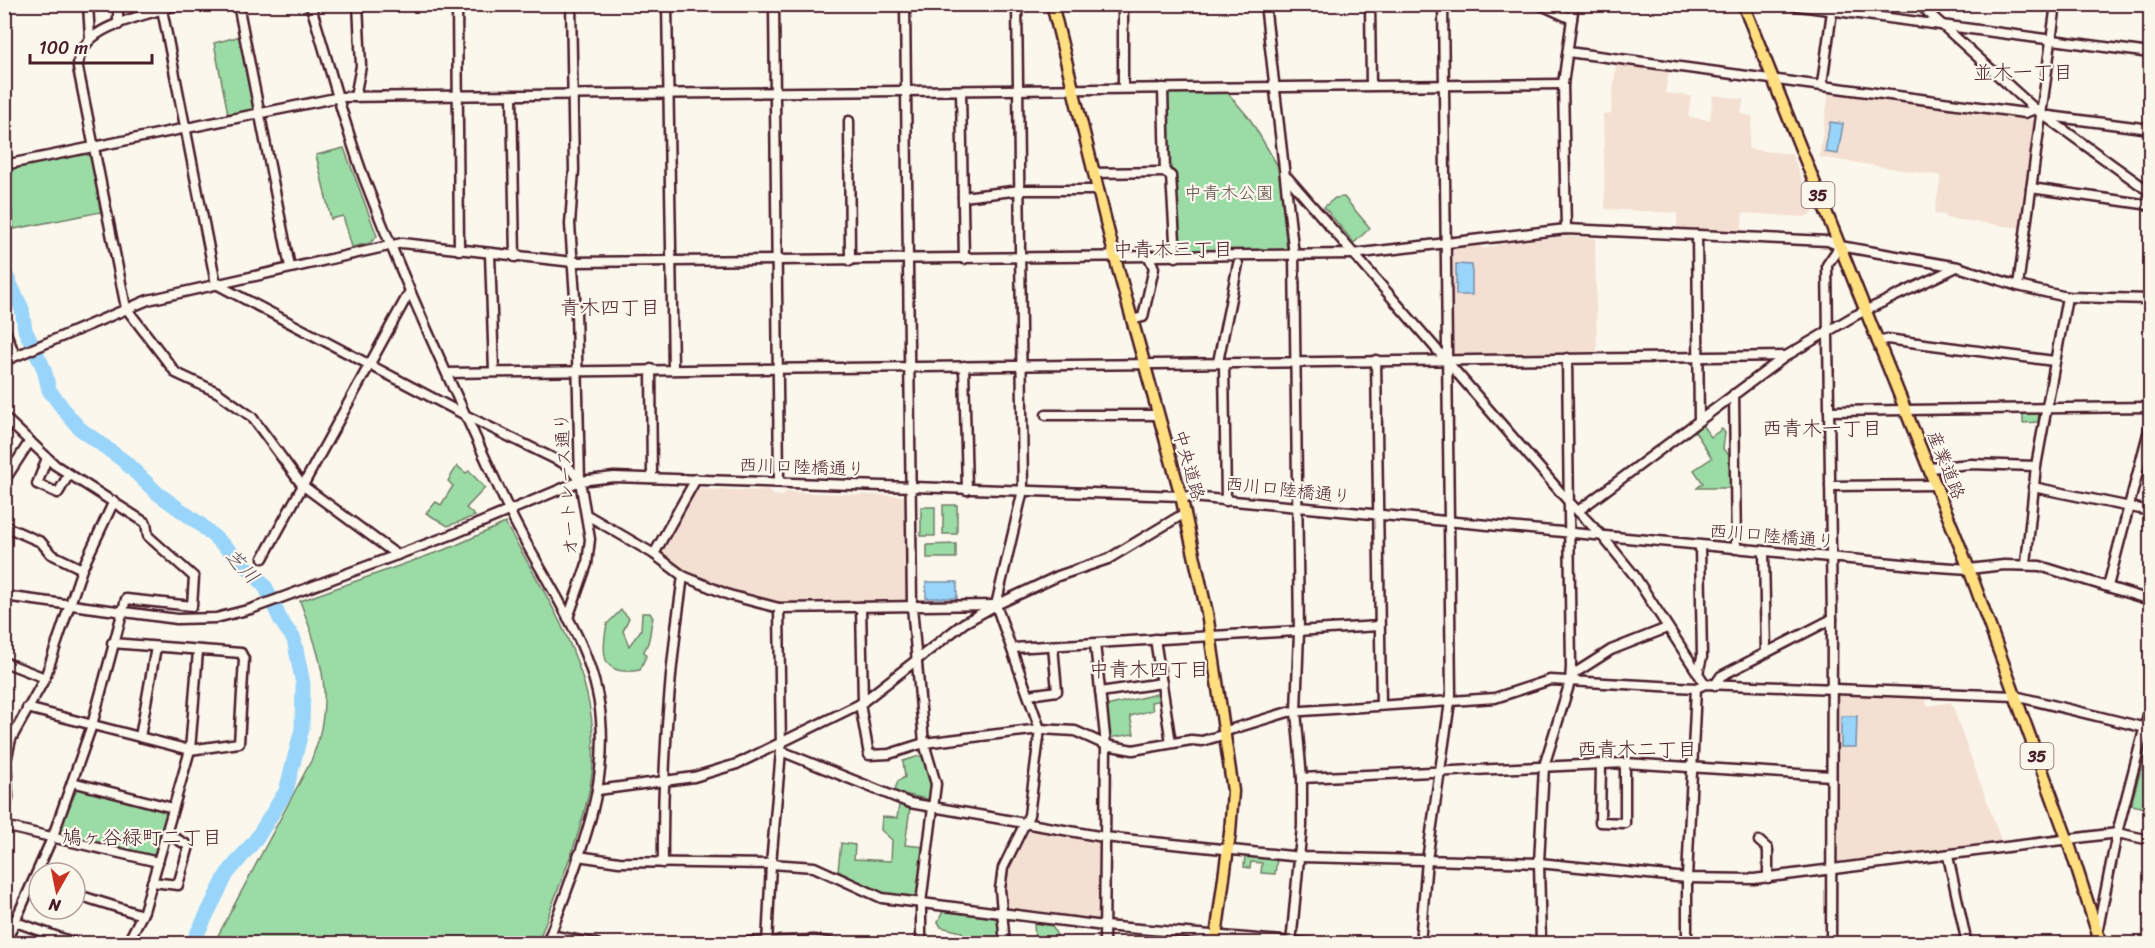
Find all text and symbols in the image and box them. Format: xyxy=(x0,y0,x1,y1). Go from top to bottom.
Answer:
scale bar xyxy=(30,27,152,65)
text: 100 m xyxy=(39,32,88,64)
district label: 並木一丁目 xyxy=(1973,55,2073,90)
park label: 中青木公園 xyxy=(1184,177,1274,209)
road number: 35 xyxy=(1802,182,1834,208)
district label: 中青木三丁目 xyxy=(1113,232,1233,267)
district label: 青木四丁目 xyxy=(560,290,660,325)
street label: オートレース通り xyxy=(545,411,587,557)
district label: 西青木一丁目 xyxy=(1762,411,1882,446)
street label: 中央道路 xyxy=(1164,426,1214,504)
street label: 産業道路 xyxy=(1918,426,1974,504)
street label: 西川口陸橋通り xyxy=(738,449,866,485)
street label: 西川口陸橋通り xyxy=(1224,468,1352,512)
street label: 西川口陸橋通り xyxy=(1708,515,1836,557)
water label: 芝川 xyxy=(215,540,268,593)
district label: 中青木四丁目 xyxy=(1089,652,1209,687)
district label: 西青木二丁目 xyxy=(1577,732,1697,767)
road number: 35 xyxy=(2020,743,2054,769)
district label: 鳩ヶ谷緑町二丁目 xyxy=(62,820,222,855)
north arrow xyxy=(27,861,87,921)
text: N xyxy=(46,890,63,921)

